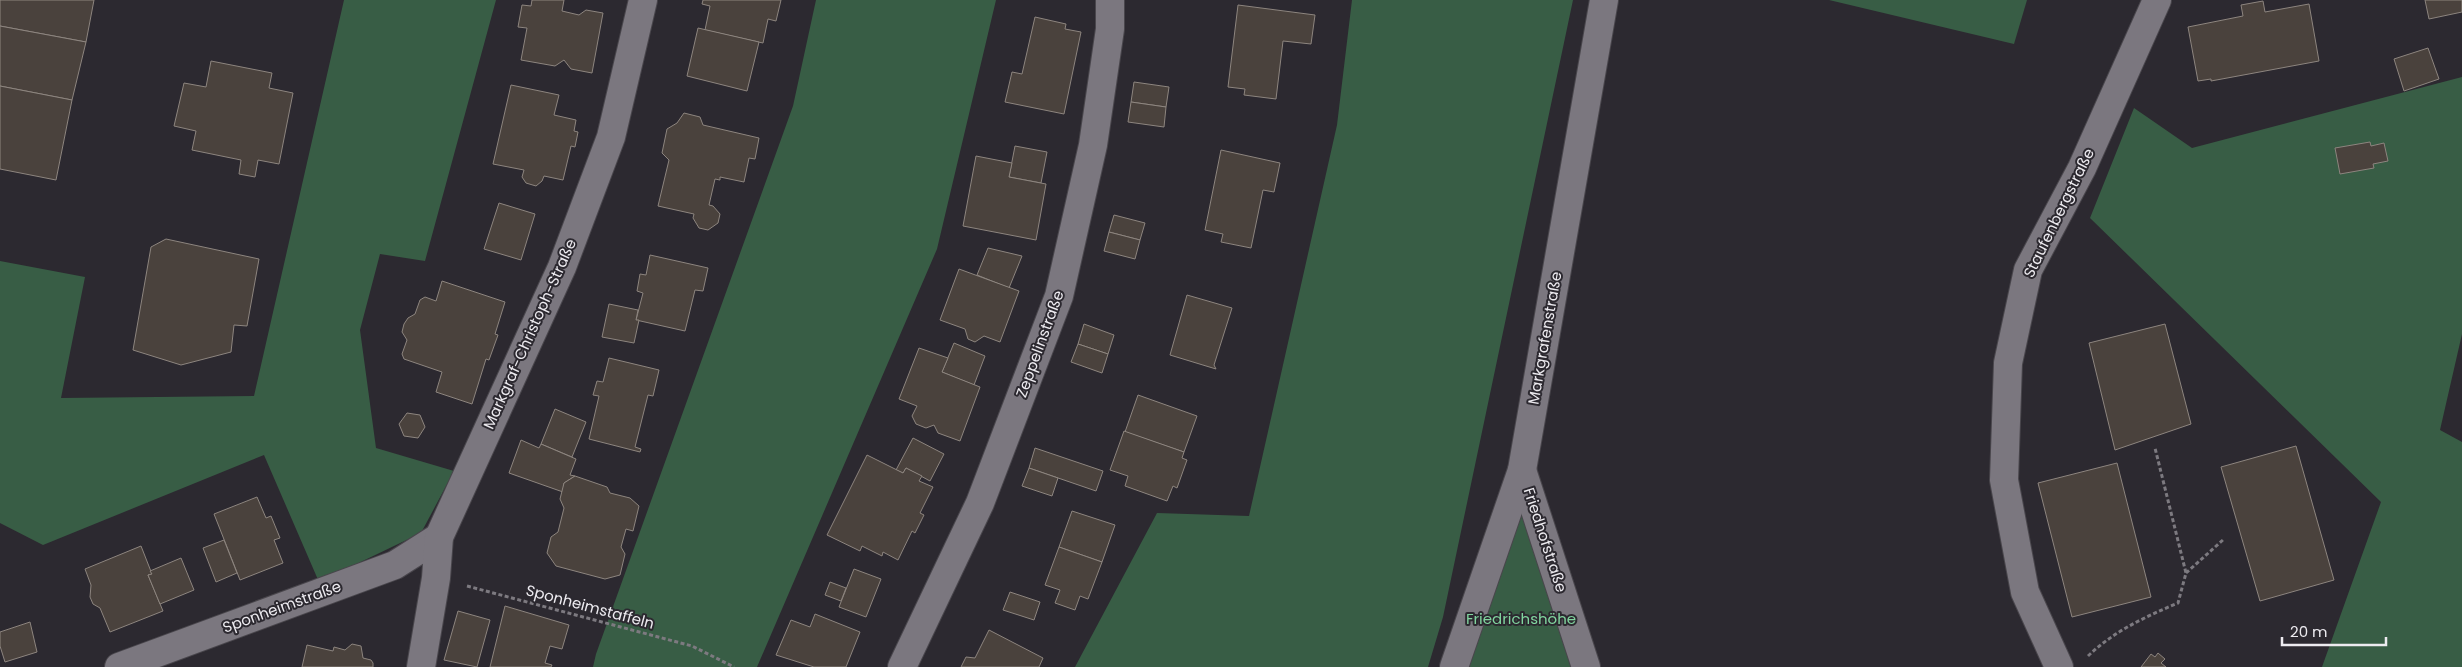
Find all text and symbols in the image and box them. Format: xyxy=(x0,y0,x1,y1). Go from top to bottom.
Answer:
street label: Staufenbergstraße xyxy=(2018,145,2099,281)
street label: Markgraf-Christoph-Straße xyxy=(478,235,581,432)
street label: Markgrafenstraße xyxy=(1522,270,1567,406)
street label: Zeppelinstraße xyxy=(1010,287,1069,400)
street label: Friedhofstraße xyxy=(1519,485,1572,595)
street label: Sponheimstraße xyxy=(220,575,344,638)
street label: Sponheimstaffeln xyxy=(524,579,657,634)
park label: Friedrichshöhe xyxy=(1466,608,1576,629)
scale bar xyxy=(2282,614,2386,646)
text: 20 m xyxy=(2290,621,2328,642)

